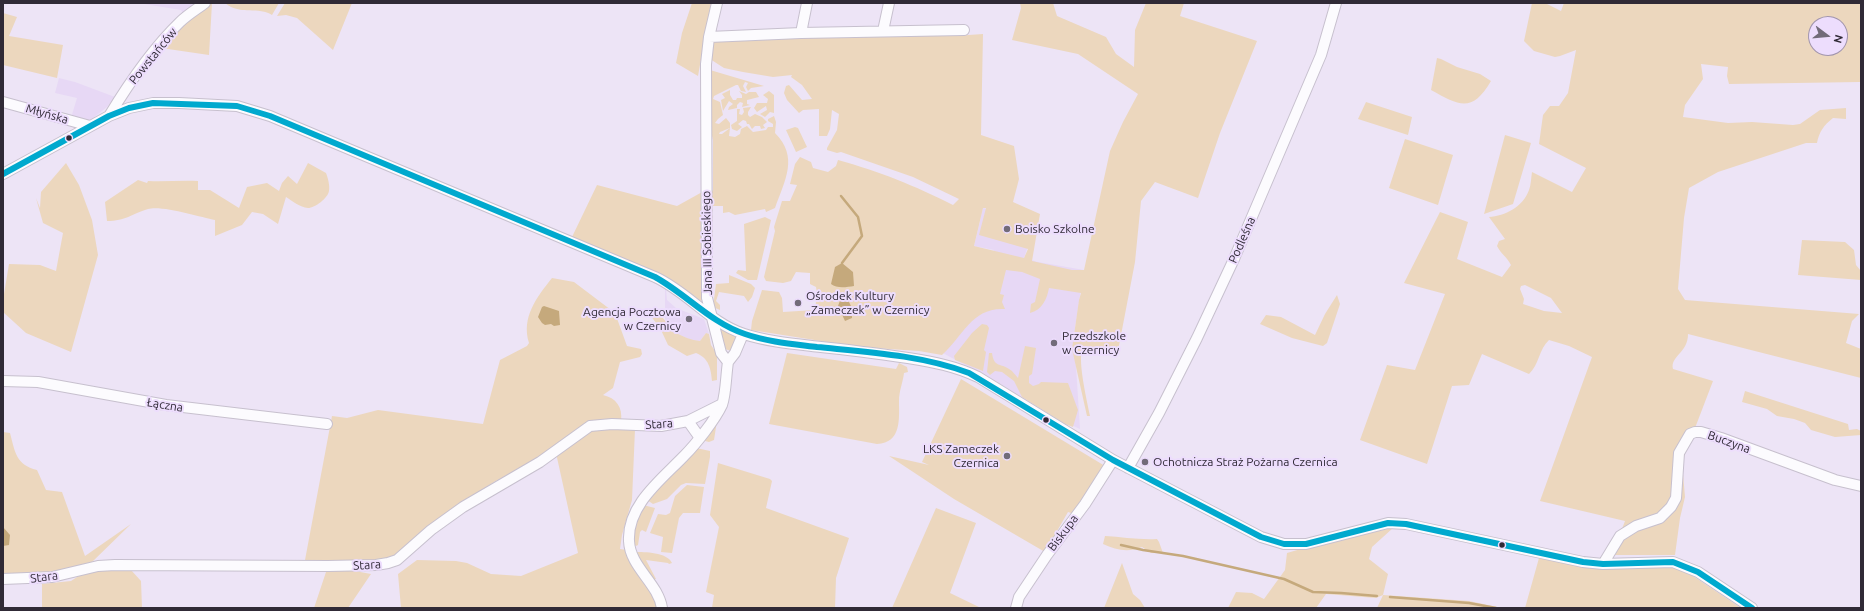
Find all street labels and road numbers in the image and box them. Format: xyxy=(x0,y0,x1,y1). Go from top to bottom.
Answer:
street label: Powstańców xyxy=(126,25,180,87)
street label: Młyńska xyxy=(24,101,70,127)
street label: Jana III Sobieskiego xyxy=(699,191,715,295)
street label: Podleśna xyxy=(1225,215,1259,265)
street label: Łączna xyxy=(146,395,184,415)
street label: Stara xyxy=(645,416,673,432)
street label: Buczyna xyxy=(1706,428,1752,456)
street label: Biskupa xyxy=(1045,512,1081,554)
street label: Stara xyxy=(353,557,381,573)
street label: Stara xyxy=(29,568,59,586)

